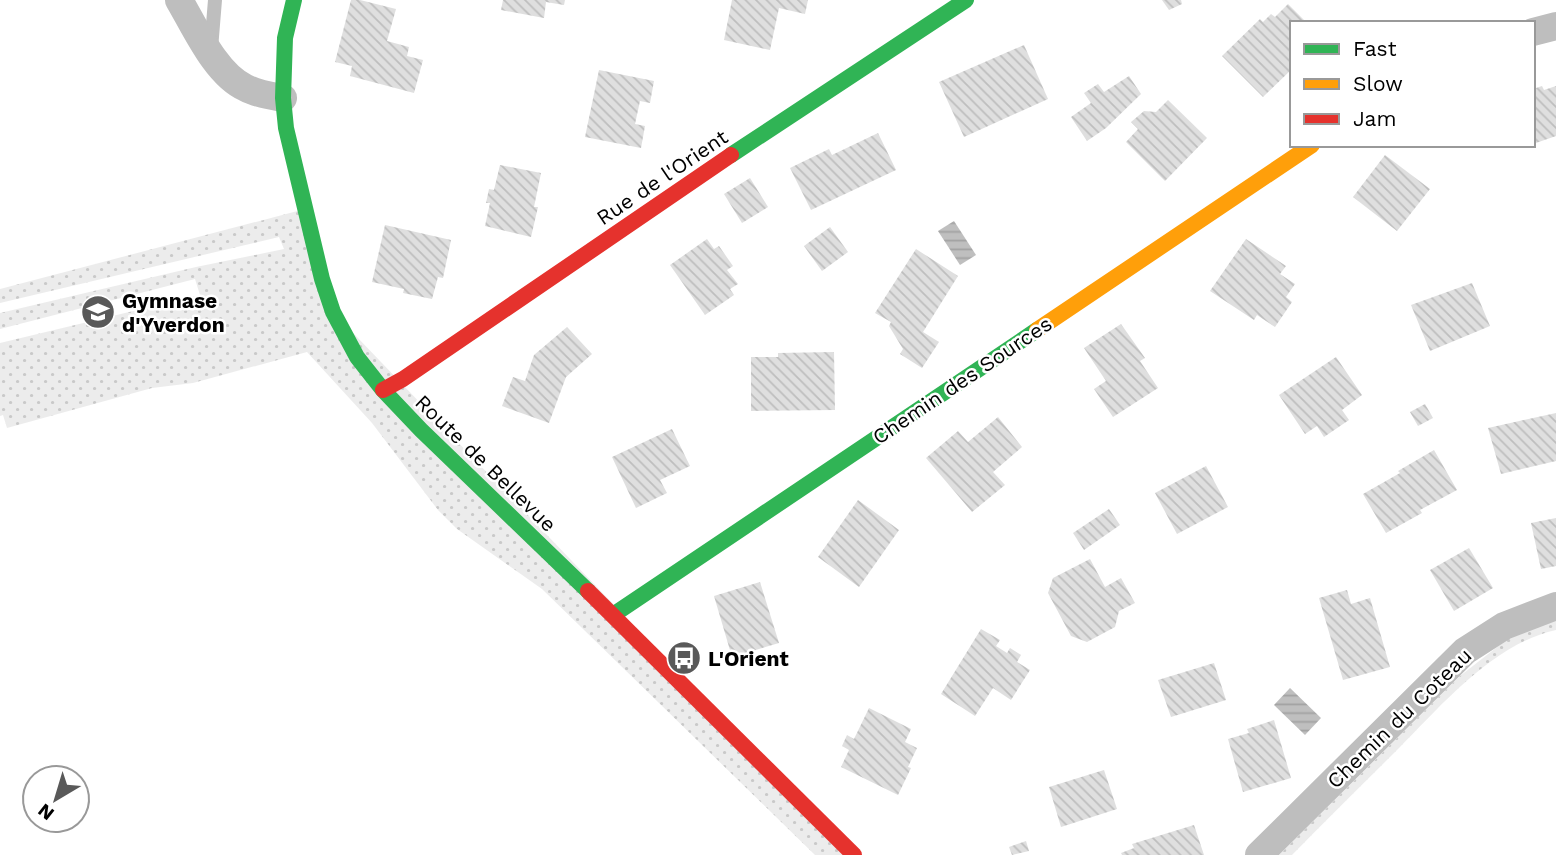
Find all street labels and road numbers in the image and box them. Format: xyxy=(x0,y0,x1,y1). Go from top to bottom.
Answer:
street label: Rue de l'Orient xyxy=(592,124,732,230)
street label: Chemin des Sources xyxy=(868,311,1056,449)
street label: Route de Bellevue xyxy=(410,389,562,537)
street label: Chemin du Coteau xyxy=(1322,643,1476,793)

